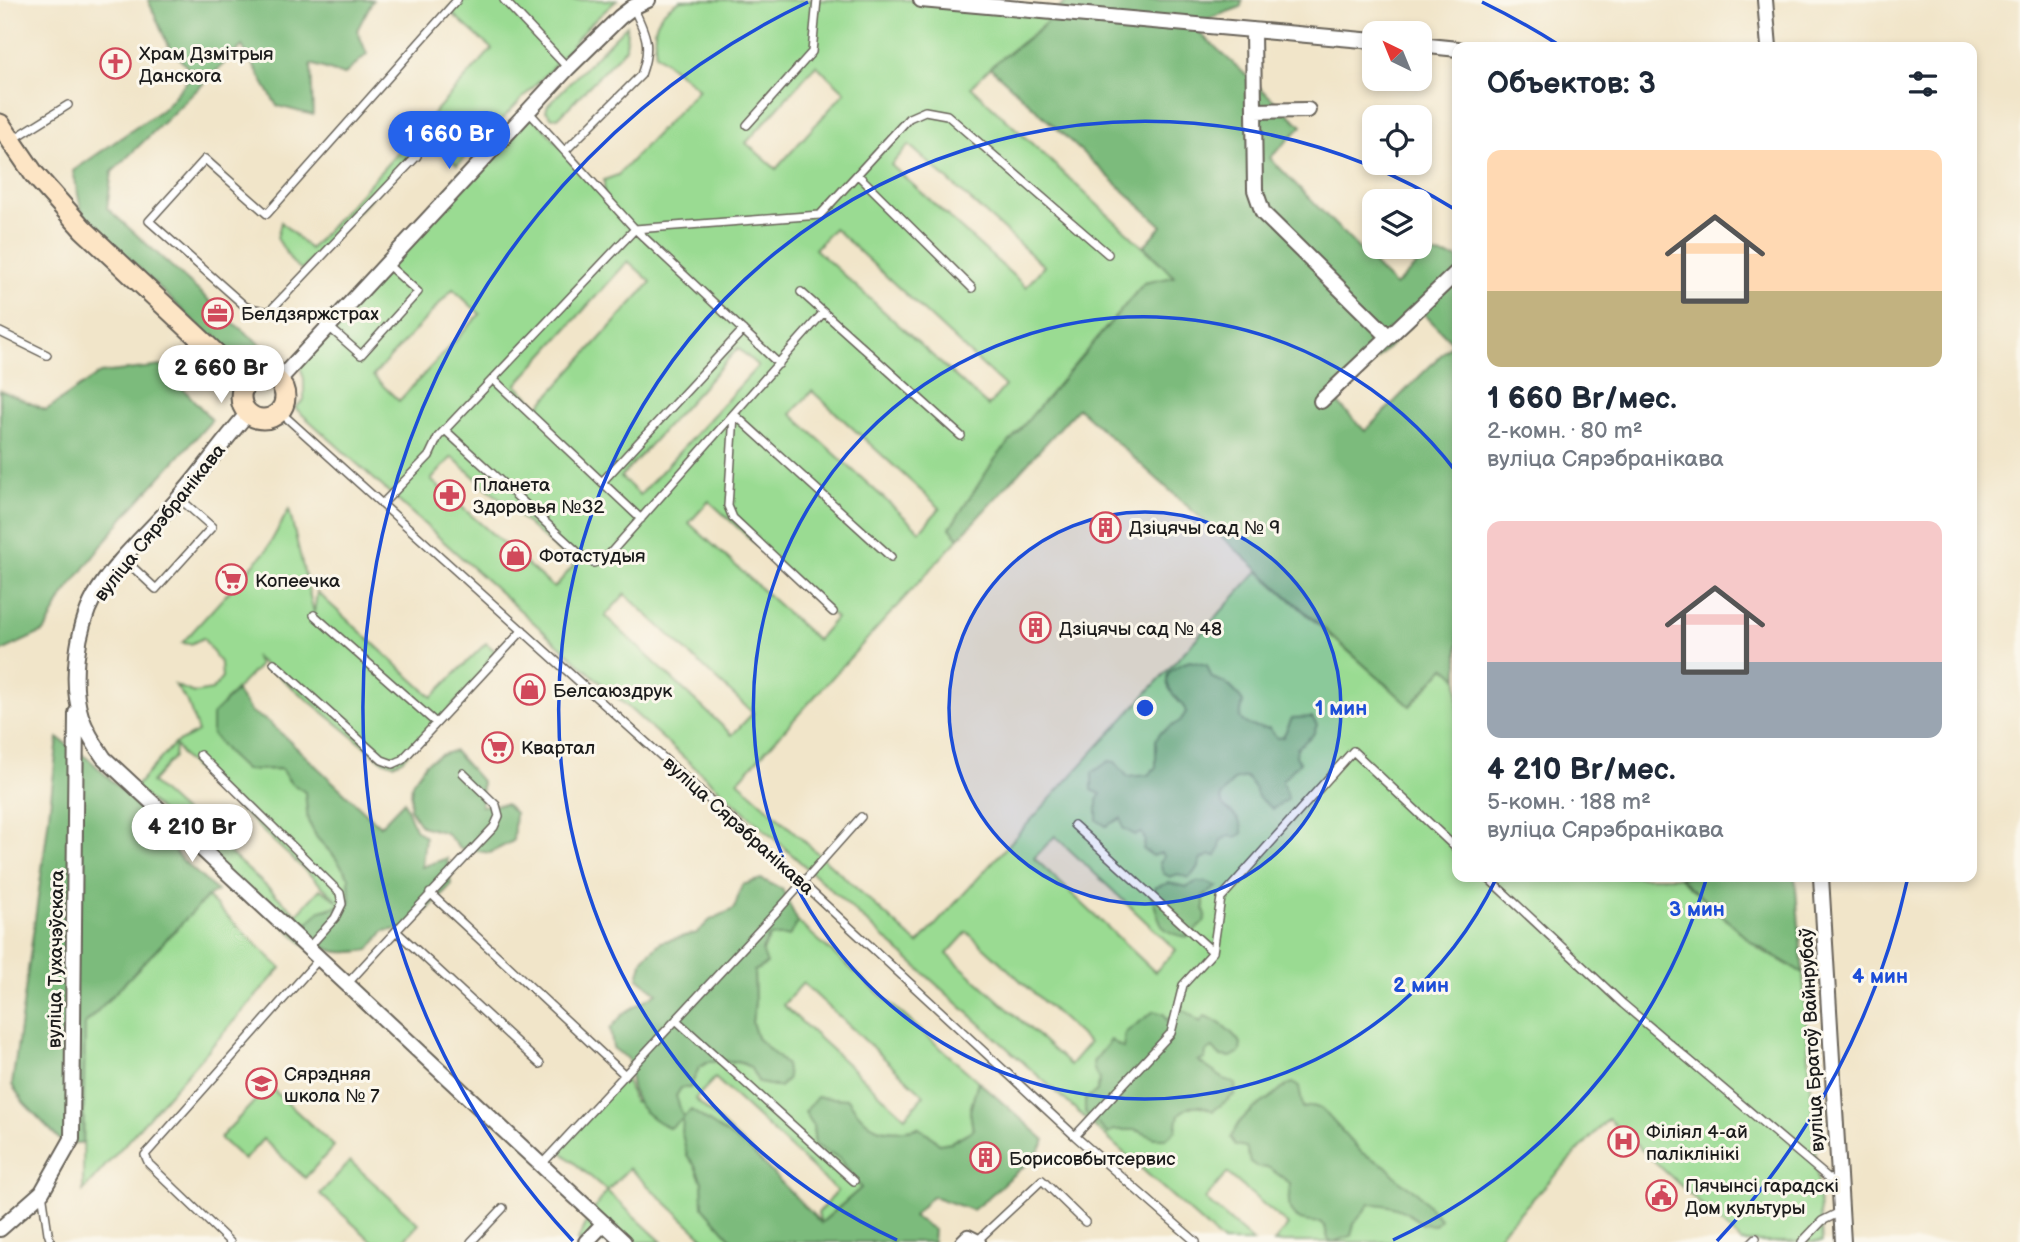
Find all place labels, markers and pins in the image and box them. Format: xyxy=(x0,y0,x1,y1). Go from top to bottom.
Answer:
place label: Храм Дзмітрыя Данскога xyxy=(139,43,274,88)
church icon: Храм Дзмітрыя Данскога xyxy=(99,47,133,81)
pin: 1 660 Br xyxy=(377,111,521,171)
office icon: Белдзяржстрах xyxy=(201,296,235,330)
place label: Белдзяржстрах xyxy=(241,303,379,326)
pin: 2 660 Br xyxy=(149,346,293,405)
place label: Планета Здоровья №32 xyxy=(473,474,605,519)
pharmacy icon: Планета Здоровья №32 xyxy=(433,478,467,512)
building icon: Дзіцячы сад № 9 xyxy=(1089,510,1123,544)
place label: Дзіцячы сад № 9 xyxy=(1129,517,1280,540)
shop icon: Фотастудыя xyxy=(499,538,533,572)
place label: Фотастудыя xyxy=(539,545,646,568)
supermarket icon: Копеечка xyxy=(215,563,249,597)
place label: Копеечка xyxy=(255,570,340,593)
building icon: Дзіцячы сад № 48 xyxy=(1019,611,1053,645)
place label: Дзіцячы сад № 48 xyxy=(1059,618,1222,641)
shop icon: Белсаюздрук xyxy=(513,673,547,707)
place label: Белсаюздрук xyxy=(553,680,672,703)
centre of rings xyxy=(1133,696,1157,720)
supermarket icon: Квартал xyxy=(481,730,515,764)
place label: Квартал xyxy=(521,737,595,760)
pin: 4 210 Br xyxy=(120,804,264,864)
place label: Сярэдняя школа № 7 xyxy=(284,1063,380,1108)
school or university icon: Сярэдняя школа № 7 xyxy=(244,1067,278,1101)
place label: Філіял 4-ай паліклінікі xyxy=(1646,1121,1748,1166)
hospital icon: Філіял 4-ай паліклінікі xyxy=(1606,1125,1640,1159)
building icon: Борисовбытсервис xyxy=(969,1141,1003,1175)
place label: Борисовбытсервис xyxy=(1009,1148,1176,1171)
place label: Пячынсі гарадскі Дом культуры xyxy=(1685,1175,1839,1220)
public building icon: Пячынсі гарадскі Дом культуры xyxy=(1645,1179,1679,1213)

